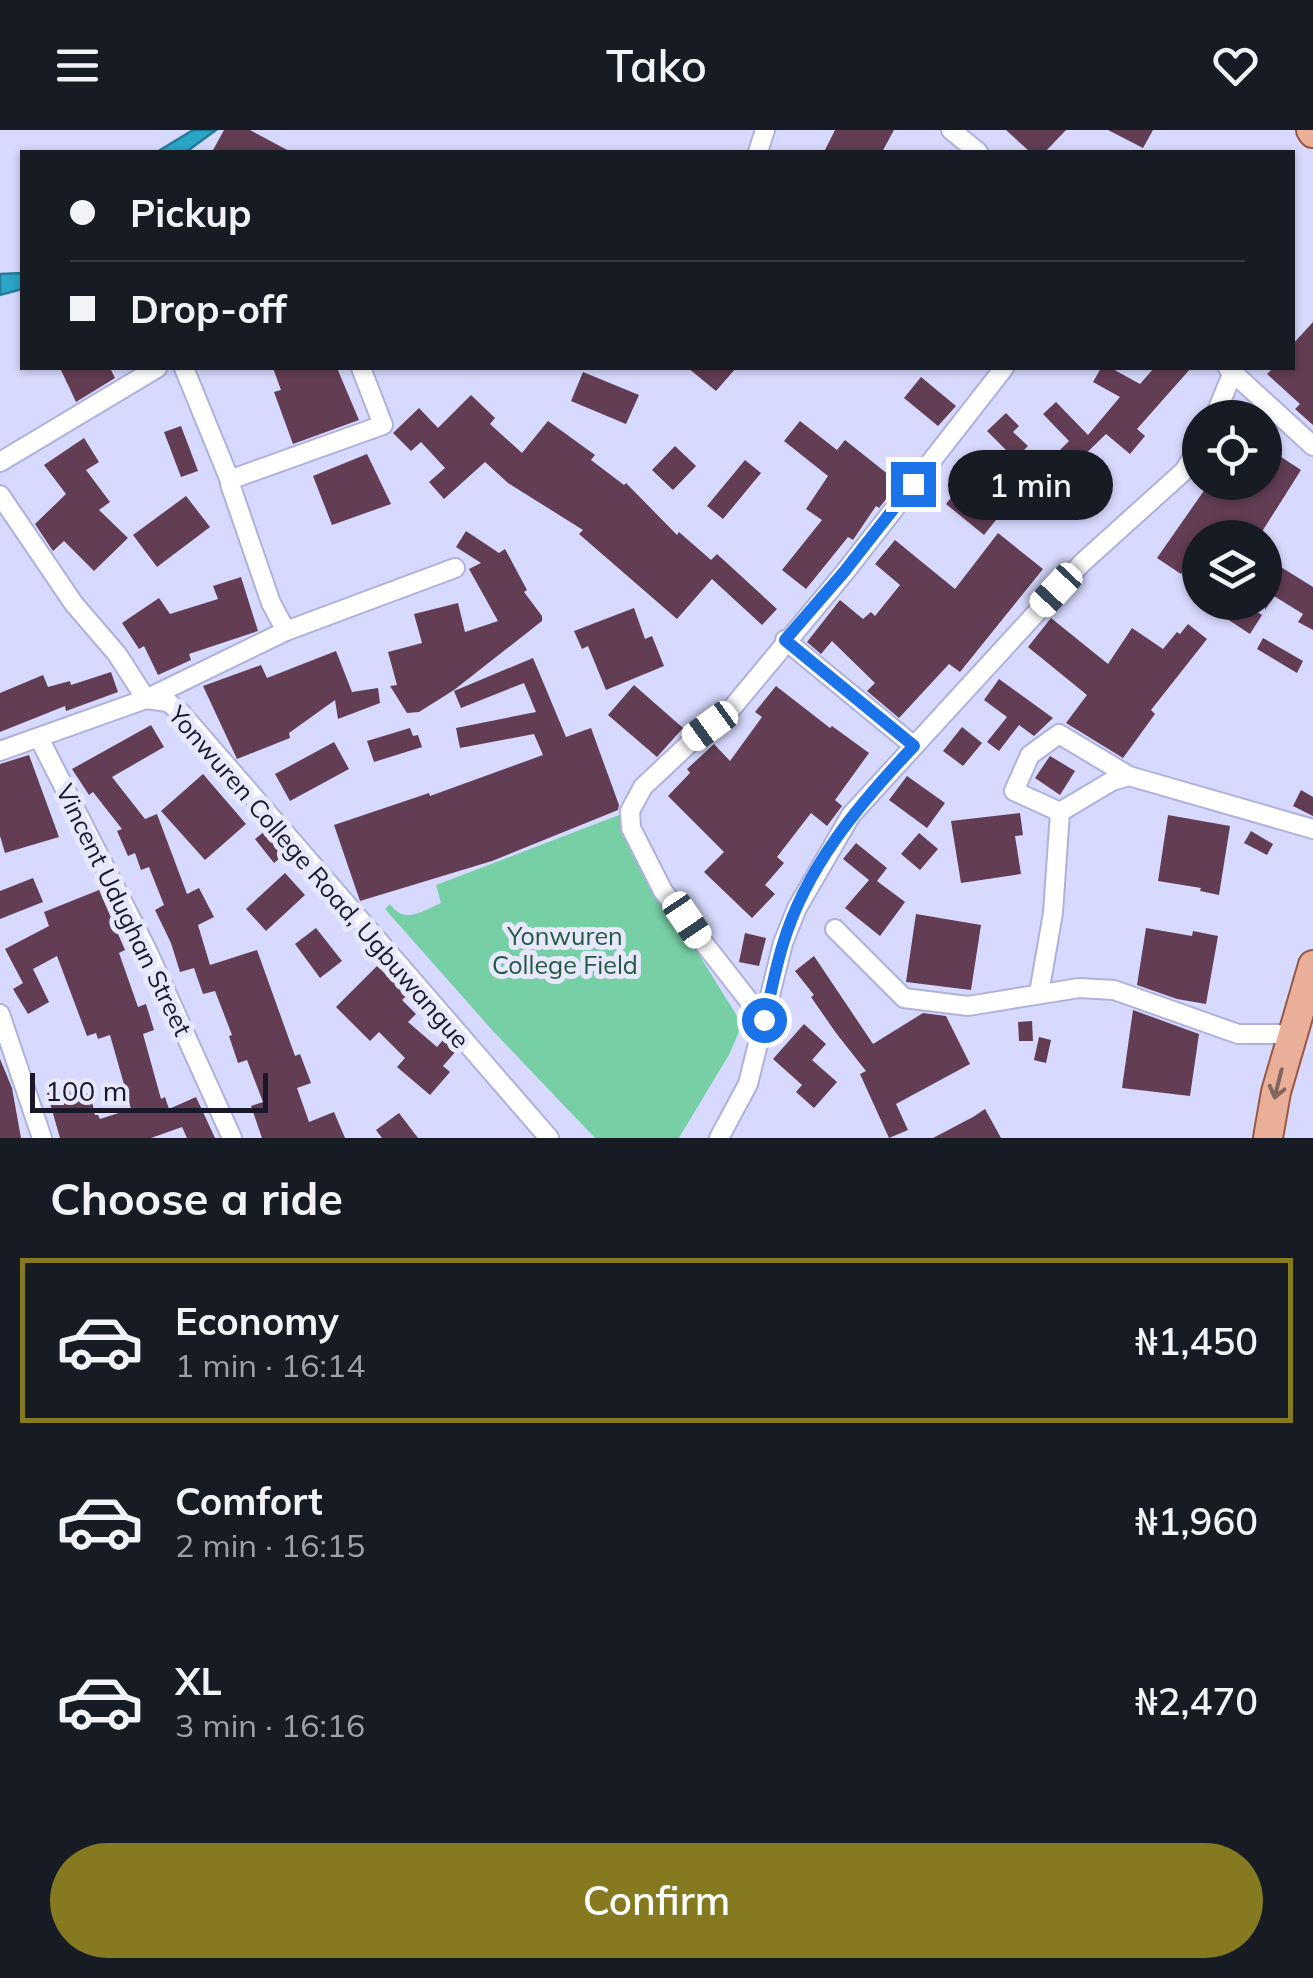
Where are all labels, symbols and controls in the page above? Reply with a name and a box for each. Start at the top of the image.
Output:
text: Tako [606,37,707,93]
icon: menu [50,38,105,93]
icon: heart [1208,38,1263,93]
text: Pickup [130,189,252,237]
text: Drop-off [130,285,287,333]
map controls [1182,400,1282,620]
button: locate [1182,400,1282,500]
callout: 1 min [948,449,1113,519]
route end [891,462,936,507]
text: 1 min [989,465,1072,505]
button: layers [1182,520,1282,620]
car [1025,558,1087,622]
car [677,696,743,756]
street label: Yonwuren College Road, Ugbuwangue [162,698,477,1054]
street label: Vincent Udughan Street [50,779,199,1041]
car [658,887,716,953]
park label: Yonwuren College Field [492,920,638,980]
route start [742,998,787,1043]
scale bar [30,1068,268,1113]
one-way arrow [1268,1068,1287,1099]
text: 100 m [45,1073,127,1108]
text: Choose a ride [50,1170,343,1226]
icon: car [55,1296,145,1386]
text: Economy [175,1297,339,1345]
text: ₦1,450 [1135,1317,1258,1365]
text: 1 min · 16:14 [175,1345,365,1385]
icon: car [55,1476,145,1566]
text: Comfort [175,1477,323,1525]
text: ₦1,960 [1135,1497,1258,1545]
text: 2 min · 16:15 [175,1525,365,1565]
icon: car [55,1656,145,1746]
text: XL [175,1657,222,1705]
text: ₦2,470 [1135,1677,1258,1725]
text: 3 min · 16:16 [175,1705,365,1745]
button: Confirm [50,1843,1263,1958]

